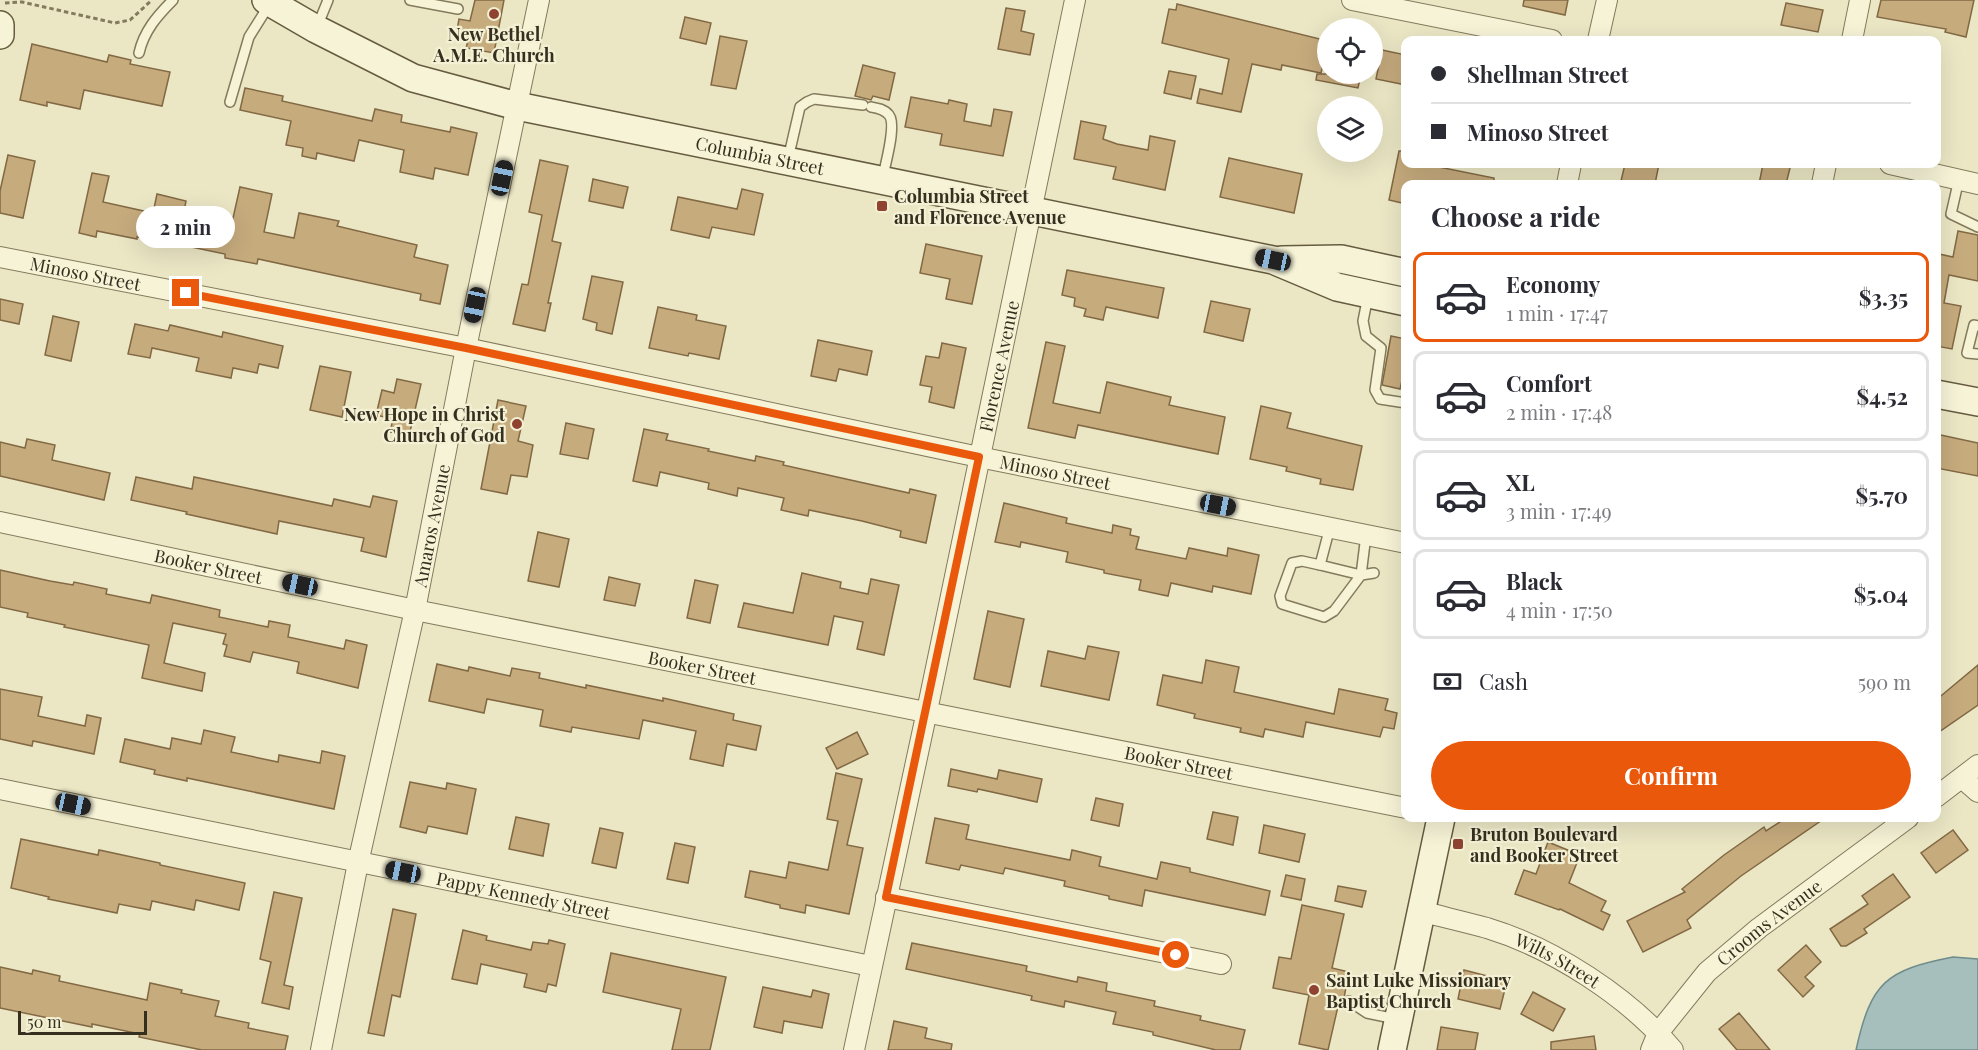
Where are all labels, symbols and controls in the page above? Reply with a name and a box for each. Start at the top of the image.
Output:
marker: New Bethel A.M.E. Church [487,7,501,21]
map controls [1317,18,1383,162]
button: locate [1317,18,1383,84]
place label: New Bethel A.M.E. Church [432,22,555,67]
text: Shellman Street [1467,59,1628,89]
button: layers [1317,96,1383,162]
text: Minoso Street [1467,117,1608,147]
street label: Columbia Street [693,131,827,180]
car [489,159,515,197]
place label: Columbia Street and Florence Avenue [894,184,1066,229]
text: Choose a ride [1431,198,1600,234]
marker: Columbia Street and Florence Avenue [875,199,889,213]
callout: 2 min [136,206,236,248]
text: 2 min [160,213,211,240]
car [1254,247,1292,273]
street label: Minoso Street [28,251,143,296]
text: Economy [1506,269,1600,299]
icon: car [1434,270,1488,324]
route end [172,279,199,306]
text: $3.35 [1859,282,1908,312]
car [462,286,488,324]
street label: Florence Avenue [973,298,1024,434]
text: 1 min · 17:47 [1506,299,1608,326]
text: Comfort [1506,368,1592,398]
icon: car [1434,369,1488,423]
text: $4.52 [1857,381,1908,411]
text: 2 min · 17:48 [1506,398,1612,425]
place label: New Hope in Christ Church of God [344,402,506,447]
marker: New Hope in Christ Church of God [510,417,524,431]
street label: Minoso Street [998,449,1113,495]
street label: Amaros Avenue [408,462,455,590]
text: XL [1506,467,1535,497]
icon: car [1434,468,1488,522]
text: $5.70 [1856,480,1908,510]
car [1199,493,1237,517]
text: 3 min · 17:49 [1506,497,1612,524]
street label: Booker Street [152,543,265,589]
text: Black [1506,566,1563,596]
icon: car [1434,567,1488,621]
car [281,572,319,598]
text: $5.04 [1854,579,1908,609]
text: 4 min · 17:50 [1506,596,1613,623]
street label: Booker Street [646,645,759,690]
icon: cash [1431,665,1464,698]
text: Cash [1479,666,1528,696]
text: 590 m [1858,668,1911,695]
street label: Booker Street [1123,740,1235,785]
button: Confirm [1431,741,1911,810]
car [54,791,92,817]
place label: Bruton Boulevard and Booker Street [1470,822,1619,867]
marker: Bruton Boulevard and Booker Street [1451,837,1465,851]
car [384,860,422,884]
street label: Pappy Kennedy Street [434,866,613,925]
street label: Crooms Avenue [1711,874,1826,971]
street label: Wilts Street [1510,927,1606,994]
route start [1162,941,1189,968]
place label: Saint Luke Missionary Baptist Church [1326,968,1512,1013]
marker: Saint Luke Missionary Baptist Church [1307,983,1321,997]
scale bar [18,1008,147,1036]
text: 50 m [27,1011,61,1032]

